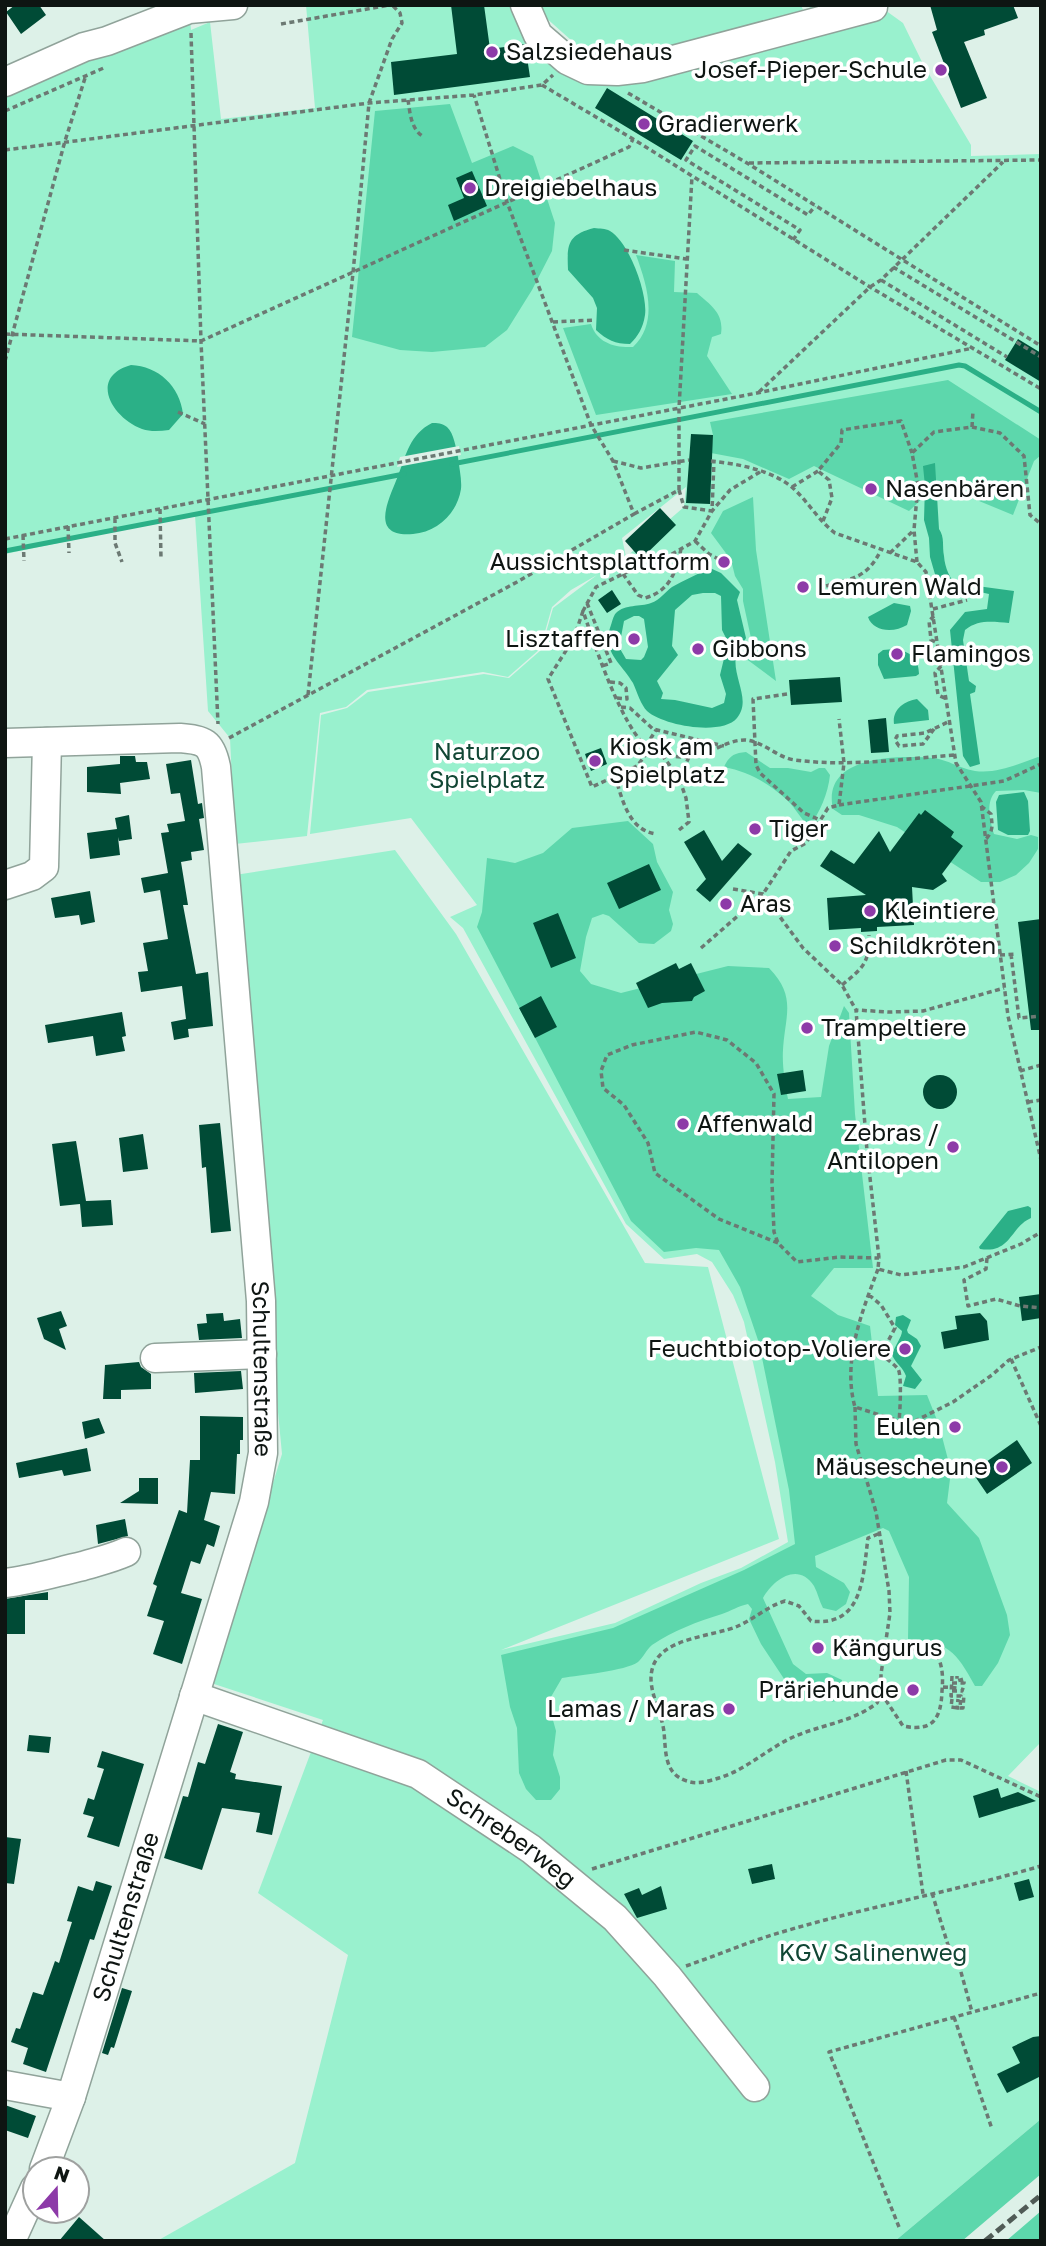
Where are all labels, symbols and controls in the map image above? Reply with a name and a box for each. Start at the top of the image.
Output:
place label: Salzsiedehaus [506,36,672,65]
marker: Salzsiedehaus [484,44,500,60]
place label: Josef-Pieper-Schule [694,54,927,83]
marker: Josef-Pieper-Schule [933,62,949,78]
place label: Gradierwerk [658,108,799,137]
marker: Gradierwerk [636,116,652,132]
place label: Dreigiebelhaus [484,172,657,201]
marker: Dreigiebelhaus [462,180,478,196]
place label: Nasenbären [885,473,1024,502]
marker: Nasenbären [863,481,879,497]
place label: Aussichtsplattform [490,546,710,575]
marker: Aussichtsplattform [716,554,732,570]
place label: Lemuren Wald [817,571,982,600]
marker: Lemuren Wald [795,579,811,595]
place label: Lisztaffen [505,623,620,652]
marker: Lisztaffen [626,631,642,647]
place label: Gibbons [712,633,807,662]
place label: Flamingos [911,638,1031,667]
marker: Gibbons [690,641,706,657]
marker: Flamingos [889,646,905,662]
place label: Kiosk am Spielplatz [609,731,725,788]
park label: Naturzoo Spielplatz [429,736,545,793]
marker: Kiosk am Spielplatz [587,753,603,769]
place label: Tiger [769,813,828,842]
marker: Tiger [747,821,763,837]
place label: Aras [740,888,791,917]
place label: Kleintiere [884,895,996,924]
marker: Aras [718,896,734,912]
marker: Kleintiere [862,903,878,919]
place label: Schildkröten [849,930,996,959]
marker: Schildkröten [827,938,843,954]
place label: Trampeltiere [821,1012,967,1041]
marker: Trampeltiere [799,1020,815,1036]
place label: Affenwald [697,1108,813,1137]
marker: Affenwald [675,1116,691,1132]
place label: Zebras / Antilopen [827,1117,939,1174]
marker: Zebras / Antilopen [945,1139,961,1155]
street label: Schultenstraße [246,1279,279,1457]
place label: Feuchtbiotop-Voliere [648,1333,891,1362]
marker: Feuchtbiotop-Voliere [897,1341,913,1357]
place label: Eulen [876,1411,941,1440]
marker: Eulen [947,1419,963,1435]
place label: Mäusescheune [815,1451,988,1480]
marker: Mäusescheune [994,1459,1010,1475]
place label: Kängurus [832,1632,943,1661]
marker: Kängurus [810,1640,826,1656]
place label: Präriehunde [758,1674,899,1703]
marker: Präriehunde [905,1682,921,1698]
place label: Lamas / Maras [547,1693,715,1722]
marker: Lamas / Maras [721,1701,737,1717]
street label: Schreberweg [441,1781,583,1893]
street label: Schultenstraße [85,1828,164,2005]
park label: KGV Salinenweg [779,1937,967,1966]
north arrow [21,2155,91,2225]
text: N [51,2160,73,2187]

